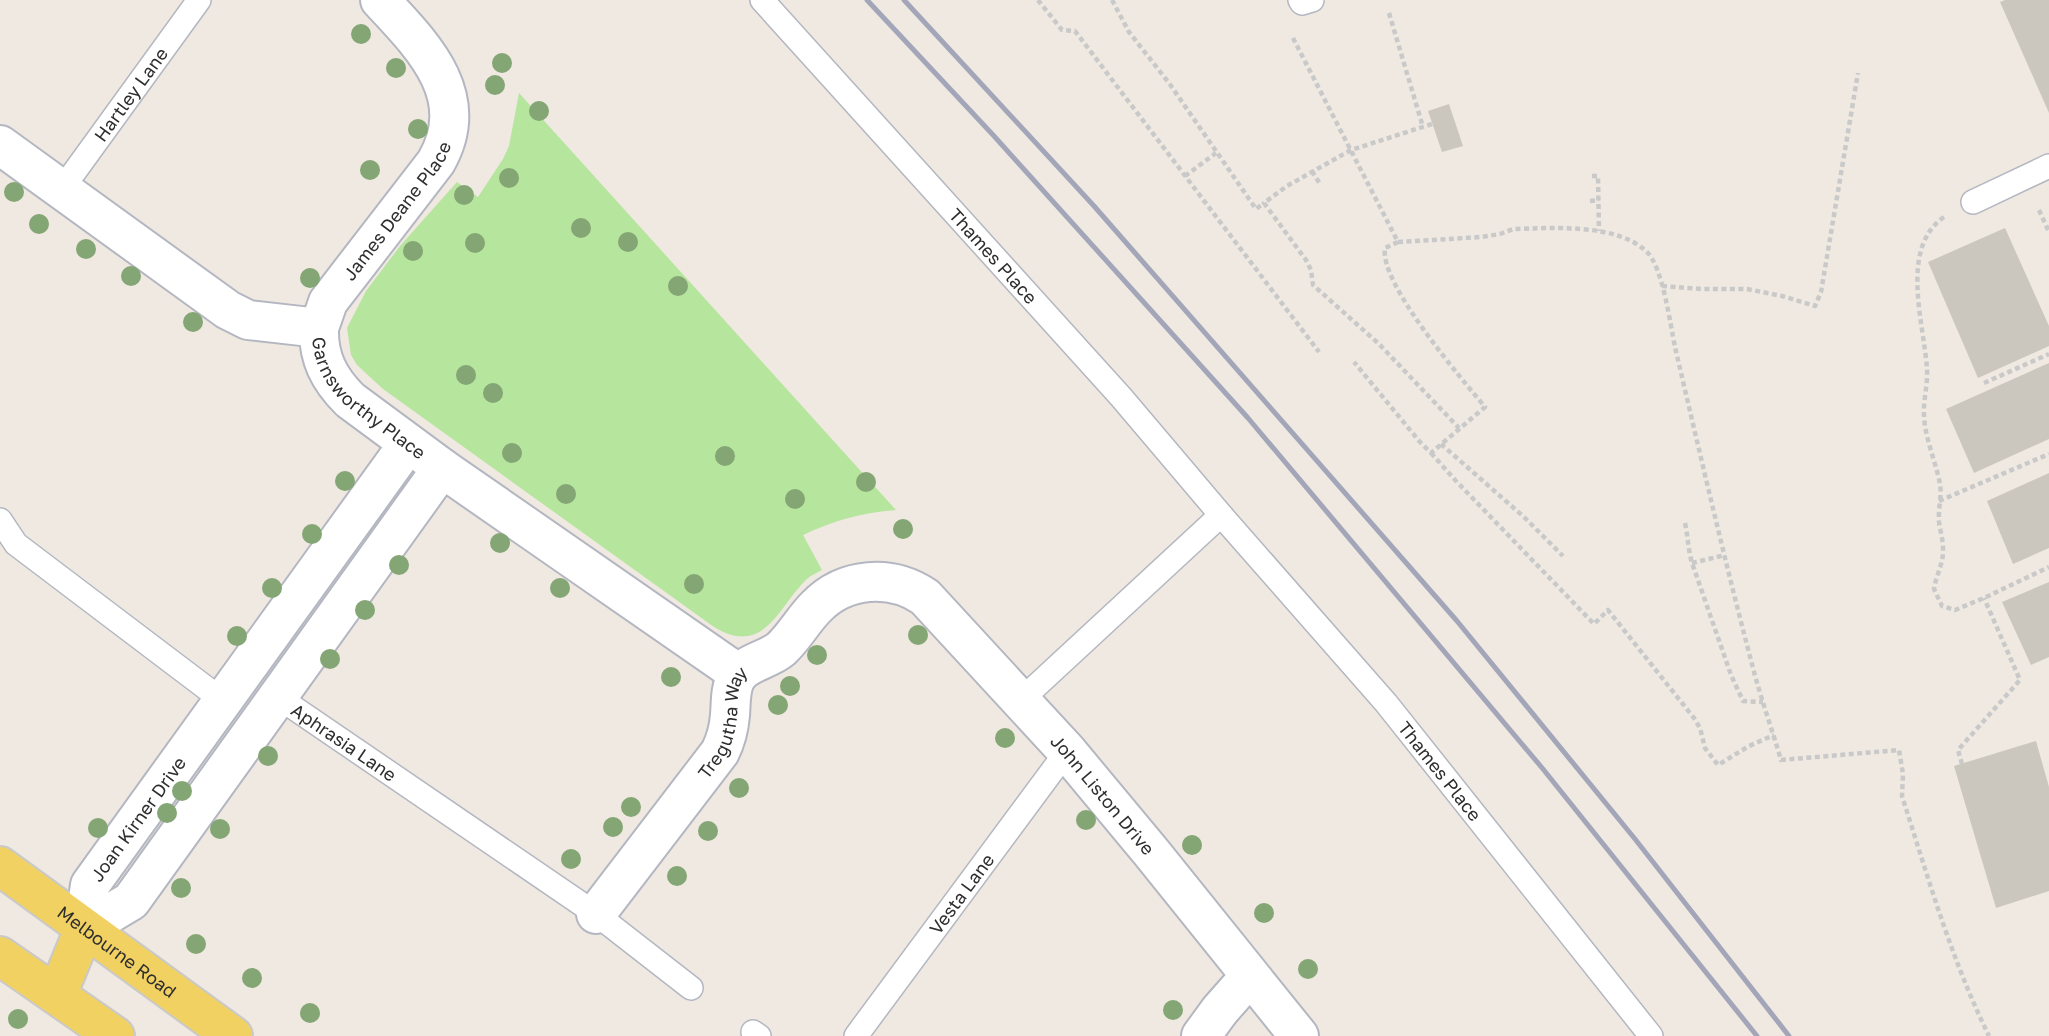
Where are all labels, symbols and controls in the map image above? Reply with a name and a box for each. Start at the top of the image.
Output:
street label: Hartley Lane [89,43,172,146]
street label: James Deane Place [338,138,455,285]
street label: Thames Place [945,204,1042,308]
street label: Garnsworthy Place [308,336,430,463]
street label: Tregutha Way [693,661,751,783]
street label: Aphrasia Lane [287,699,401,786]
street label: Thames Place [1394,717,1486,825]
street label: John Liston Drive [1046,730,1160,859]
street label: Joan Kirner Drive [85,752,190,886]
street label: Vesta Lane [924,849,998,938]
street label: Melbourne Road [53,901,181,1002]

